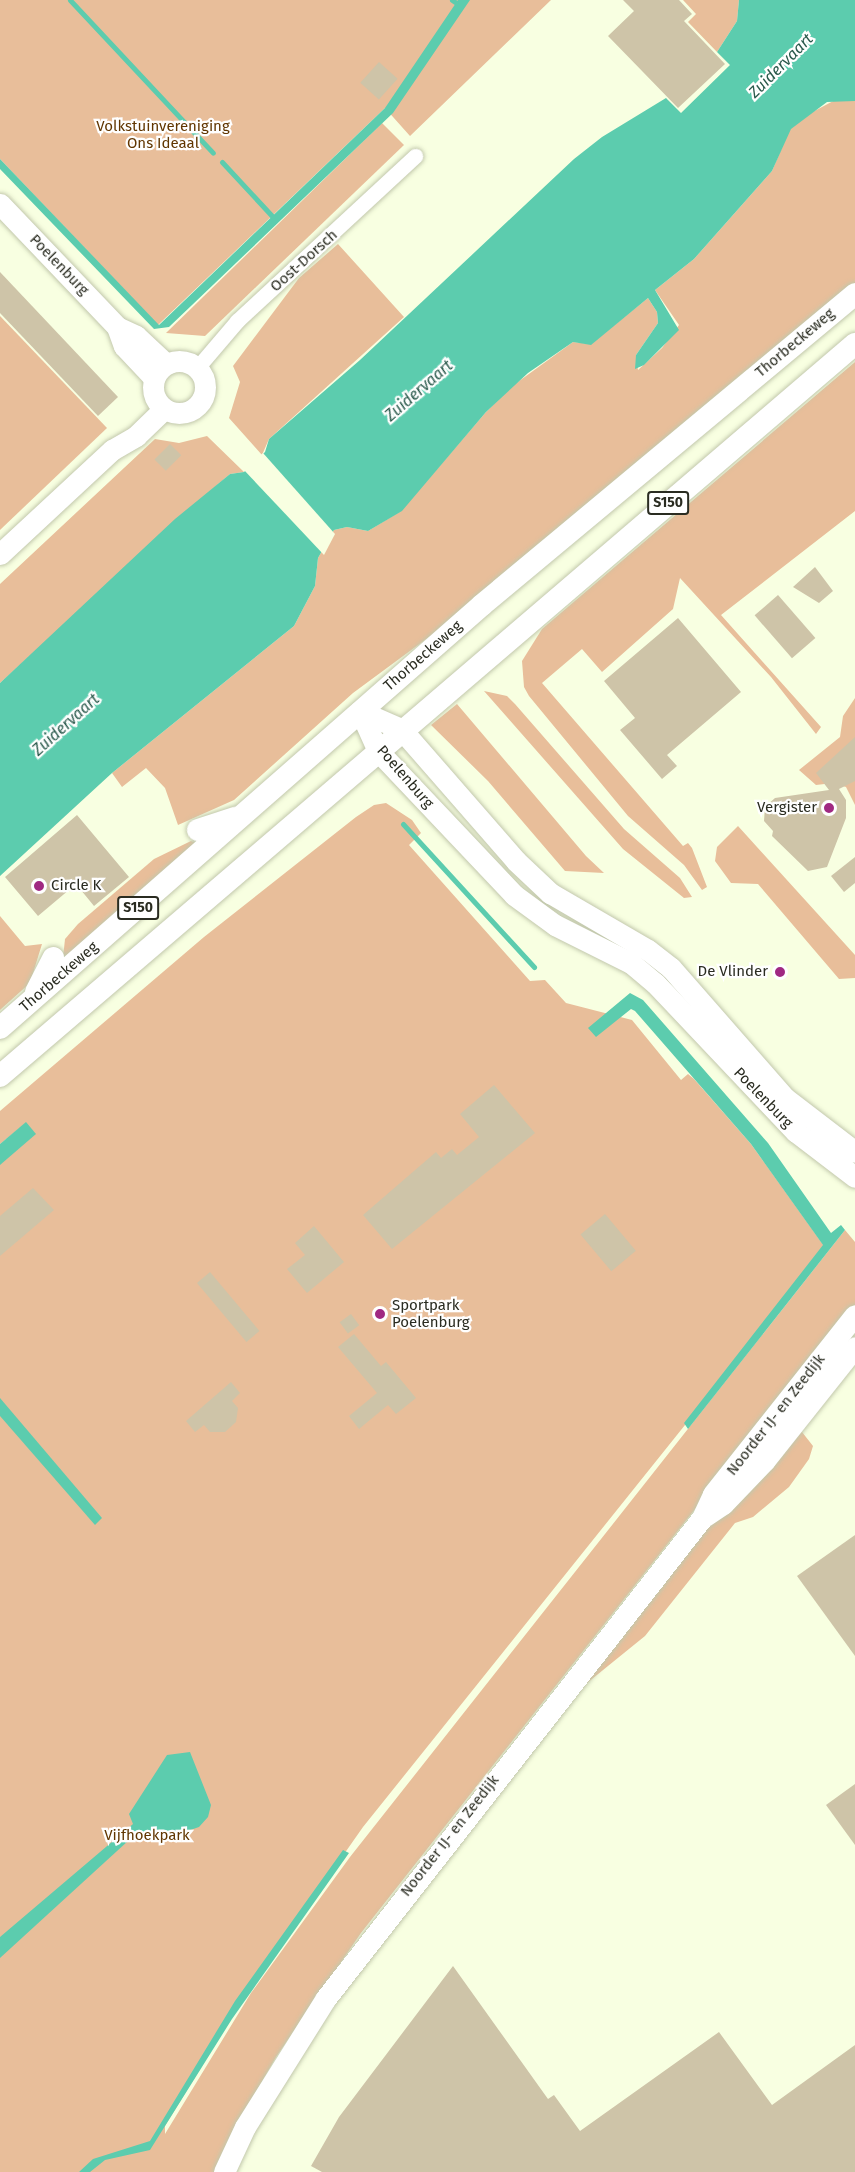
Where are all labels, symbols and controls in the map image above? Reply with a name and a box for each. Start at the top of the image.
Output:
water label: Zuidervaart [745,30,817,102]
park label: Volkstuinvereniging Ons Ideaal [96,117,230,152]
street label: Oost-Dorsch [267,226,341,296]
street label: Poelenburg [26,231,92,299]
street label: Thorbeckeweg [752,305,838,381]
water label: Zuidervaart [381,357,457,425]
road number: S150 [647,492,689,514]
street label: Thorbeckeweg [380,617,466,695]
water label: Zuidervaart [29,690,103,760]
street label: Poelenburg [373,742,437,812]
place label: Vergister [757,799,817,817]
marker: Vergister [822,801,836,815]
place label: Circle K [51,877,101,895]
marker: Circle K [32,879,46,893]
road number: S150 [117,897,159,919]
street label: Thorbeckeweg [16,938,102,1016]
place label: De Vlinder [698,963,768,981]
marker: De Vlinder [773,965,787,979]
street label: Poelenburg [730,1064,796,1132]
place label: Sportpark Poelenburg [392,1296,469,1331]
marker: Sportpark Poelenburg [373,1307,387,1321]
street label: Noorder IJ- en Zeedijk [723,1351,829,1479]
street label: Noorder IJ- en Zeedijk [397,1772,503,1900]
park label: Vijfhoekpark [104,1827,190,1845]

